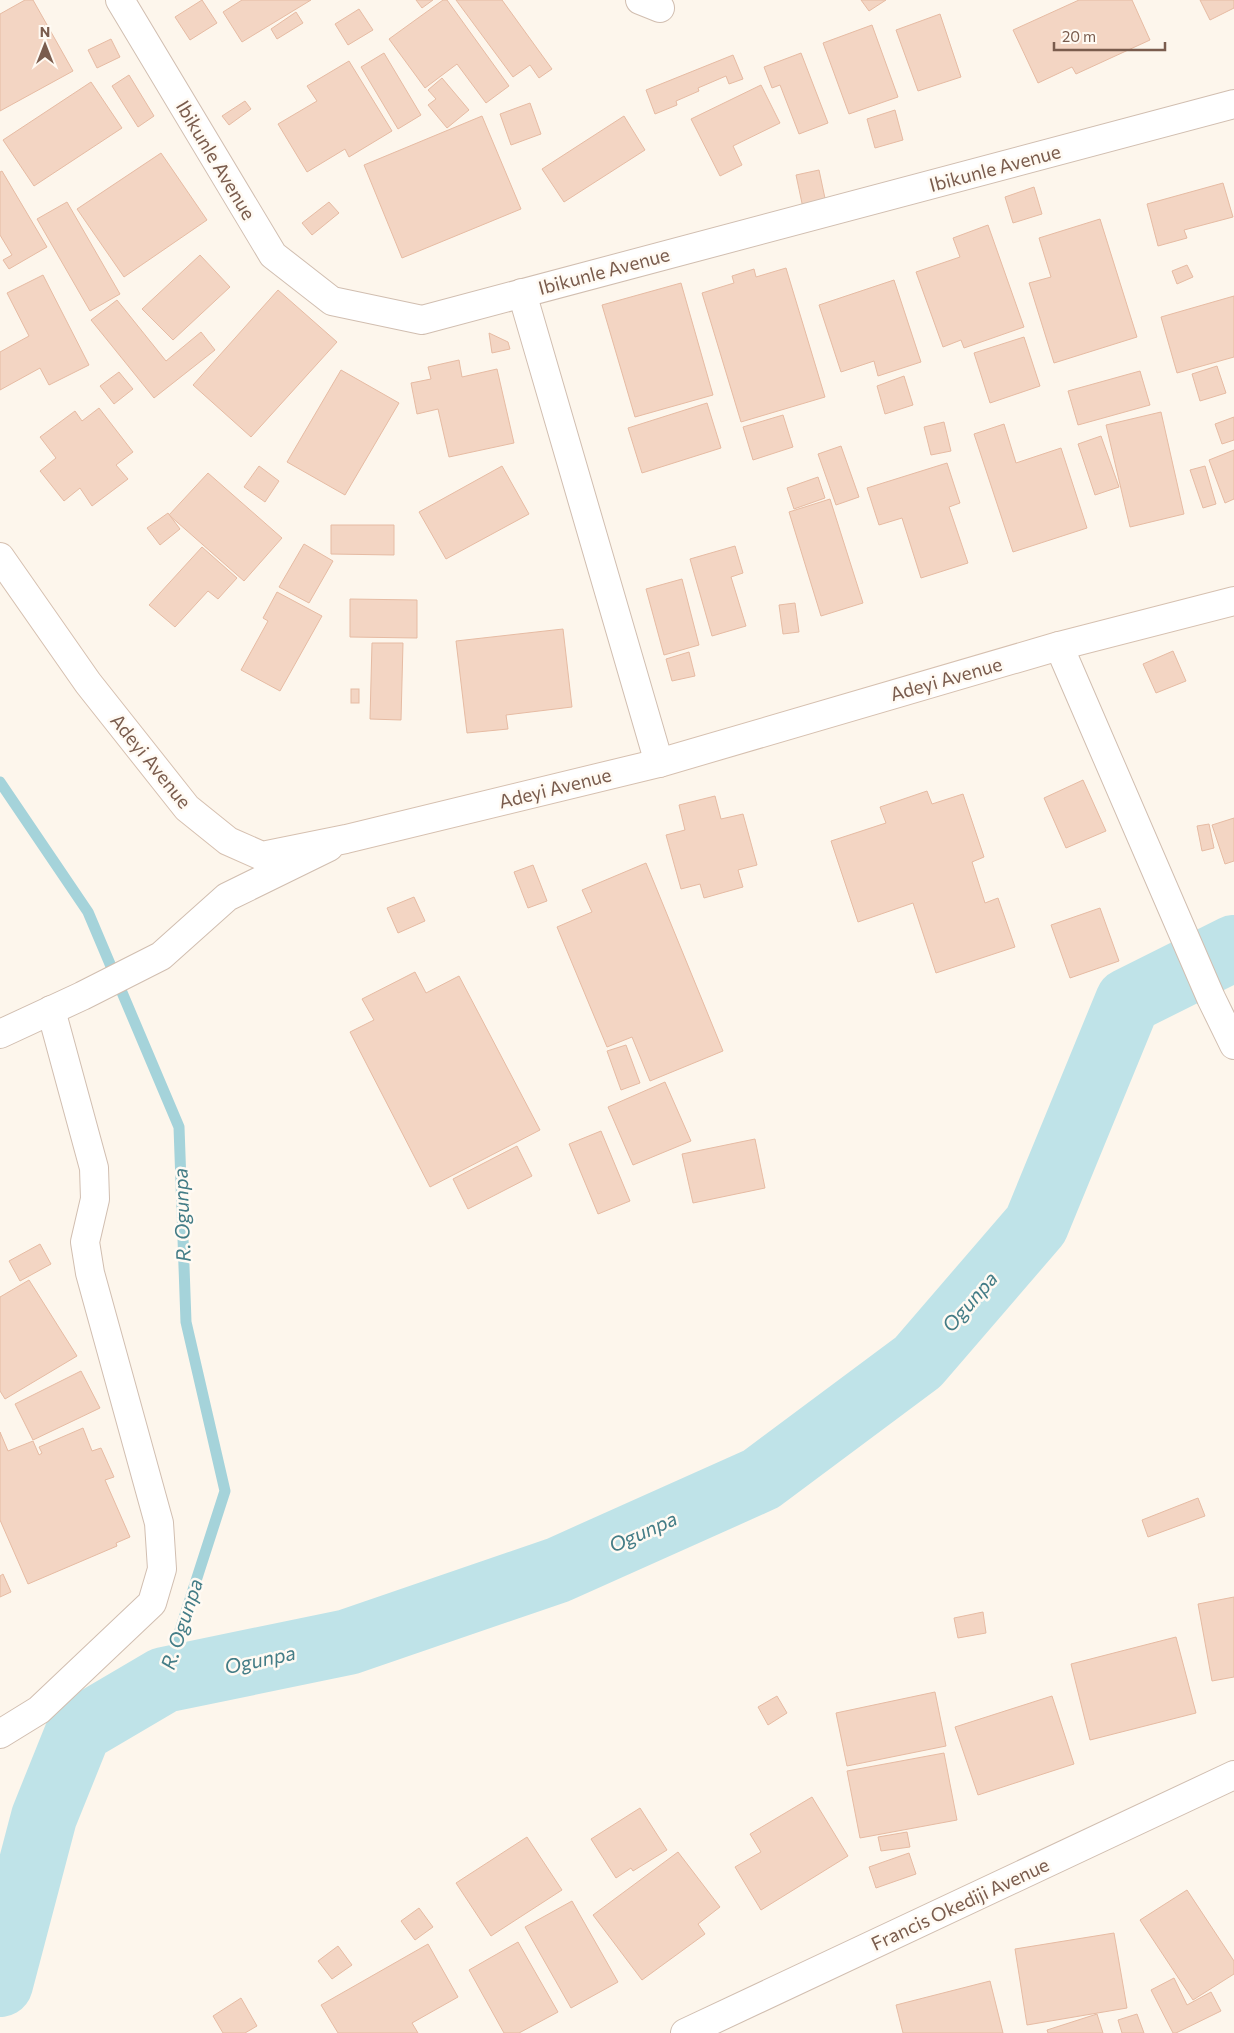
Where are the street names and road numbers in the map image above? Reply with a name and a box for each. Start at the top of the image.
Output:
street label: Ibikunle Avenue [172,96,261,224]
street label: Ibikunle Avenue [927,139,1063,196]
street label: Ibikunle Avenue [536,242,672,299]
street label: Adeyi Avenue [887,652,1004,705]
street label: Adeyi Avenue [106,709,197,813]
street label: Adeyi Avenue [496,762,614,813]
street label: Francis Okediji Avenue [867,1852,1052,1955]

